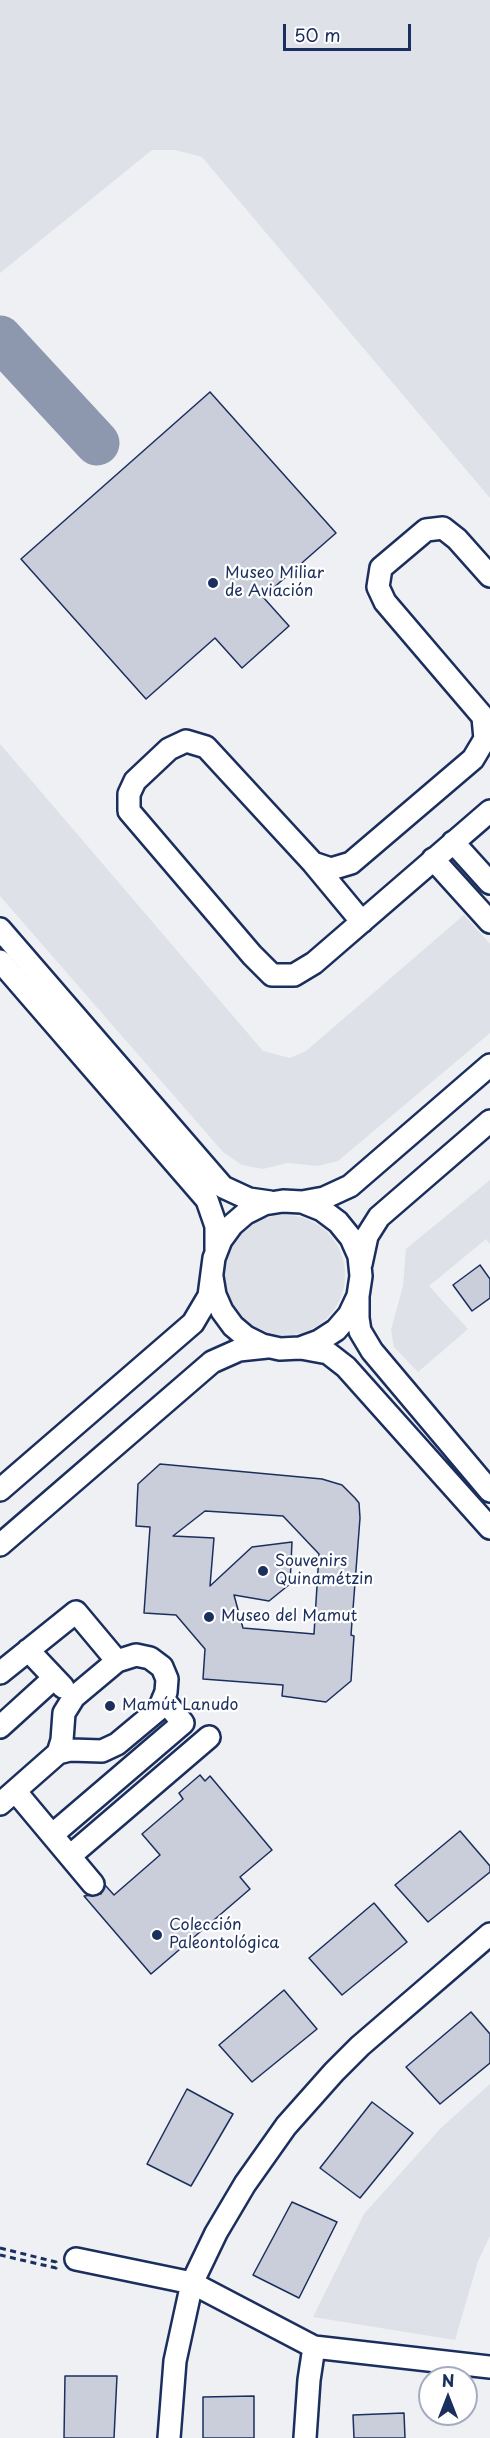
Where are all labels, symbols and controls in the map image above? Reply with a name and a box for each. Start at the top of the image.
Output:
scale bar [286,12,414,50]
text: 50 m [294,21,341,48]
place label: Museo Miliar de Aviación [225,564,324,602]
marker: Museo Miliar de Aviación [206,576,220,590]
place label: Souvenirs Quinamétzin [275,1552,373,1590]
marker: Souvenirs Quinamétzin [256,1564,270,1578]
place label: Museo del Mamut [221,1607,357,1627]
marker: Museo del Mamut [202,1610,216,1624]
place label: Mamút Lanudo [122,1696,238,1716]
marker: Mamút Lanudo [103,1699,117,1713]
place label: Colección Paleontológica [169,1916,279,1954]
marker: Colección Paleontológica [150,1928,164,1942]
north arrow [418,2366,478,2426]
text: N [442,2368,454,2392]

